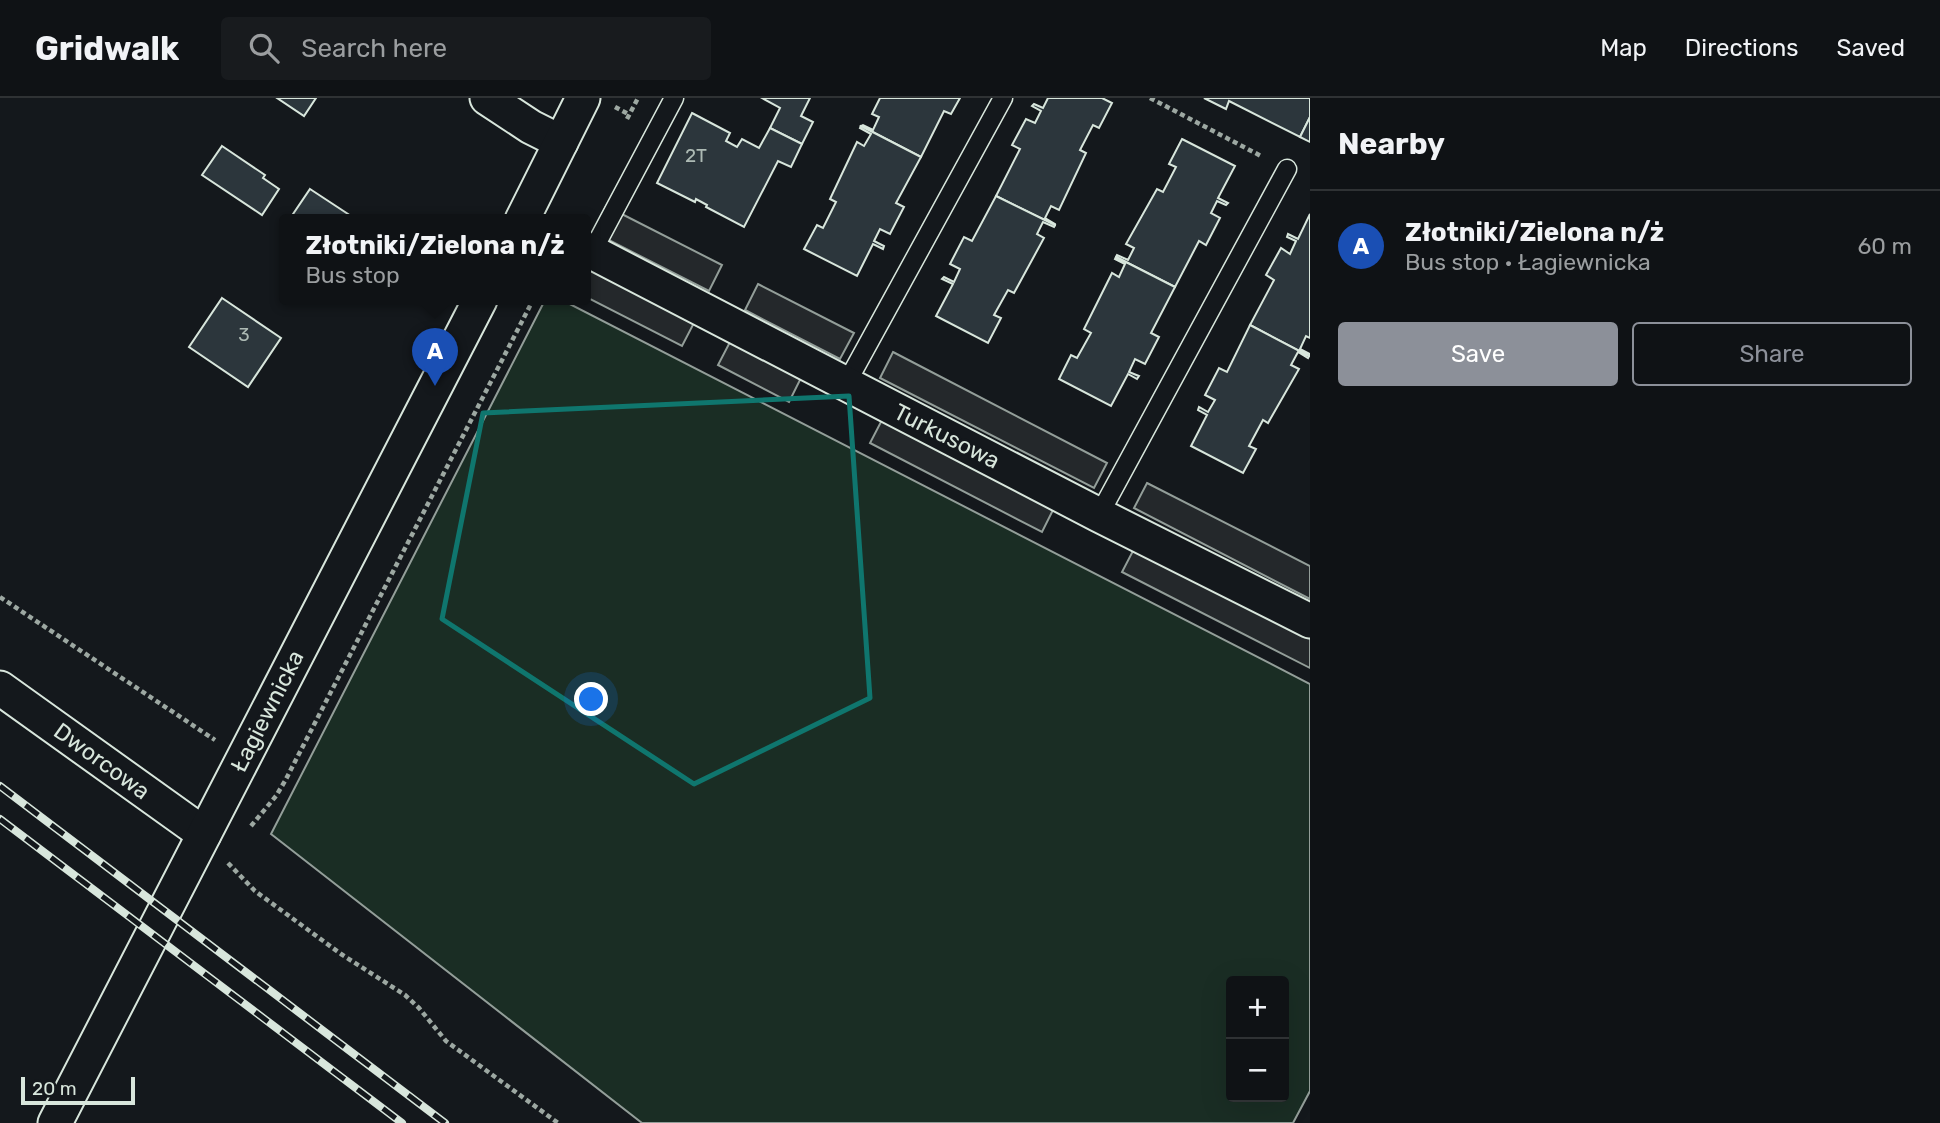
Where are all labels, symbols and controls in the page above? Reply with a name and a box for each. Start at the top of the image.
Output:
search box [221,17,711,80]
text: Gridwalk [35,29,179,68]
icon: search [245,29,283,67]
text: Search here [301,33,447,64]
text: Map [1600,34,1647,62]
text: Directions [1685,34,1798,62]
text: Saved [1836,34,1905,62]
text: Nearby [1338,126,1445,162]
house number: 2T [685,144,707,167]
popup [279,214,591,305]
text: Złotniki/Zielona n/ż [1405,217,1664,248]
text: Złotniki/Zielona n/ż [305,230,565,261]
text: A [1353,232,1369,260]
text: 60 m [1857,232,1912,260]
text: Bus stop · Łagiewnicka [1405,248,1651,276]
text: Bus stop [305,261,400,289]
button: Save [1338,322,1618,386]
button: Share [1632,322,1912,386]
house number: 3 [238,323,250,346]
pin: A [412,328,458,386]
street label: Turkusowa [889,397,1005,475]
street label: Łagiewnicka [224,646,310,776]
your location [574,682,608,716]
street label: Dworcowa [48,717,156,805]
map controls [1226,976,1289,1102]
button: + [1226,976,1289,1039]
button: − [1226,1039,1289,1102]
scale bar [21,1074,135,1106]
text: 20 m [32,1077,77,1100]

